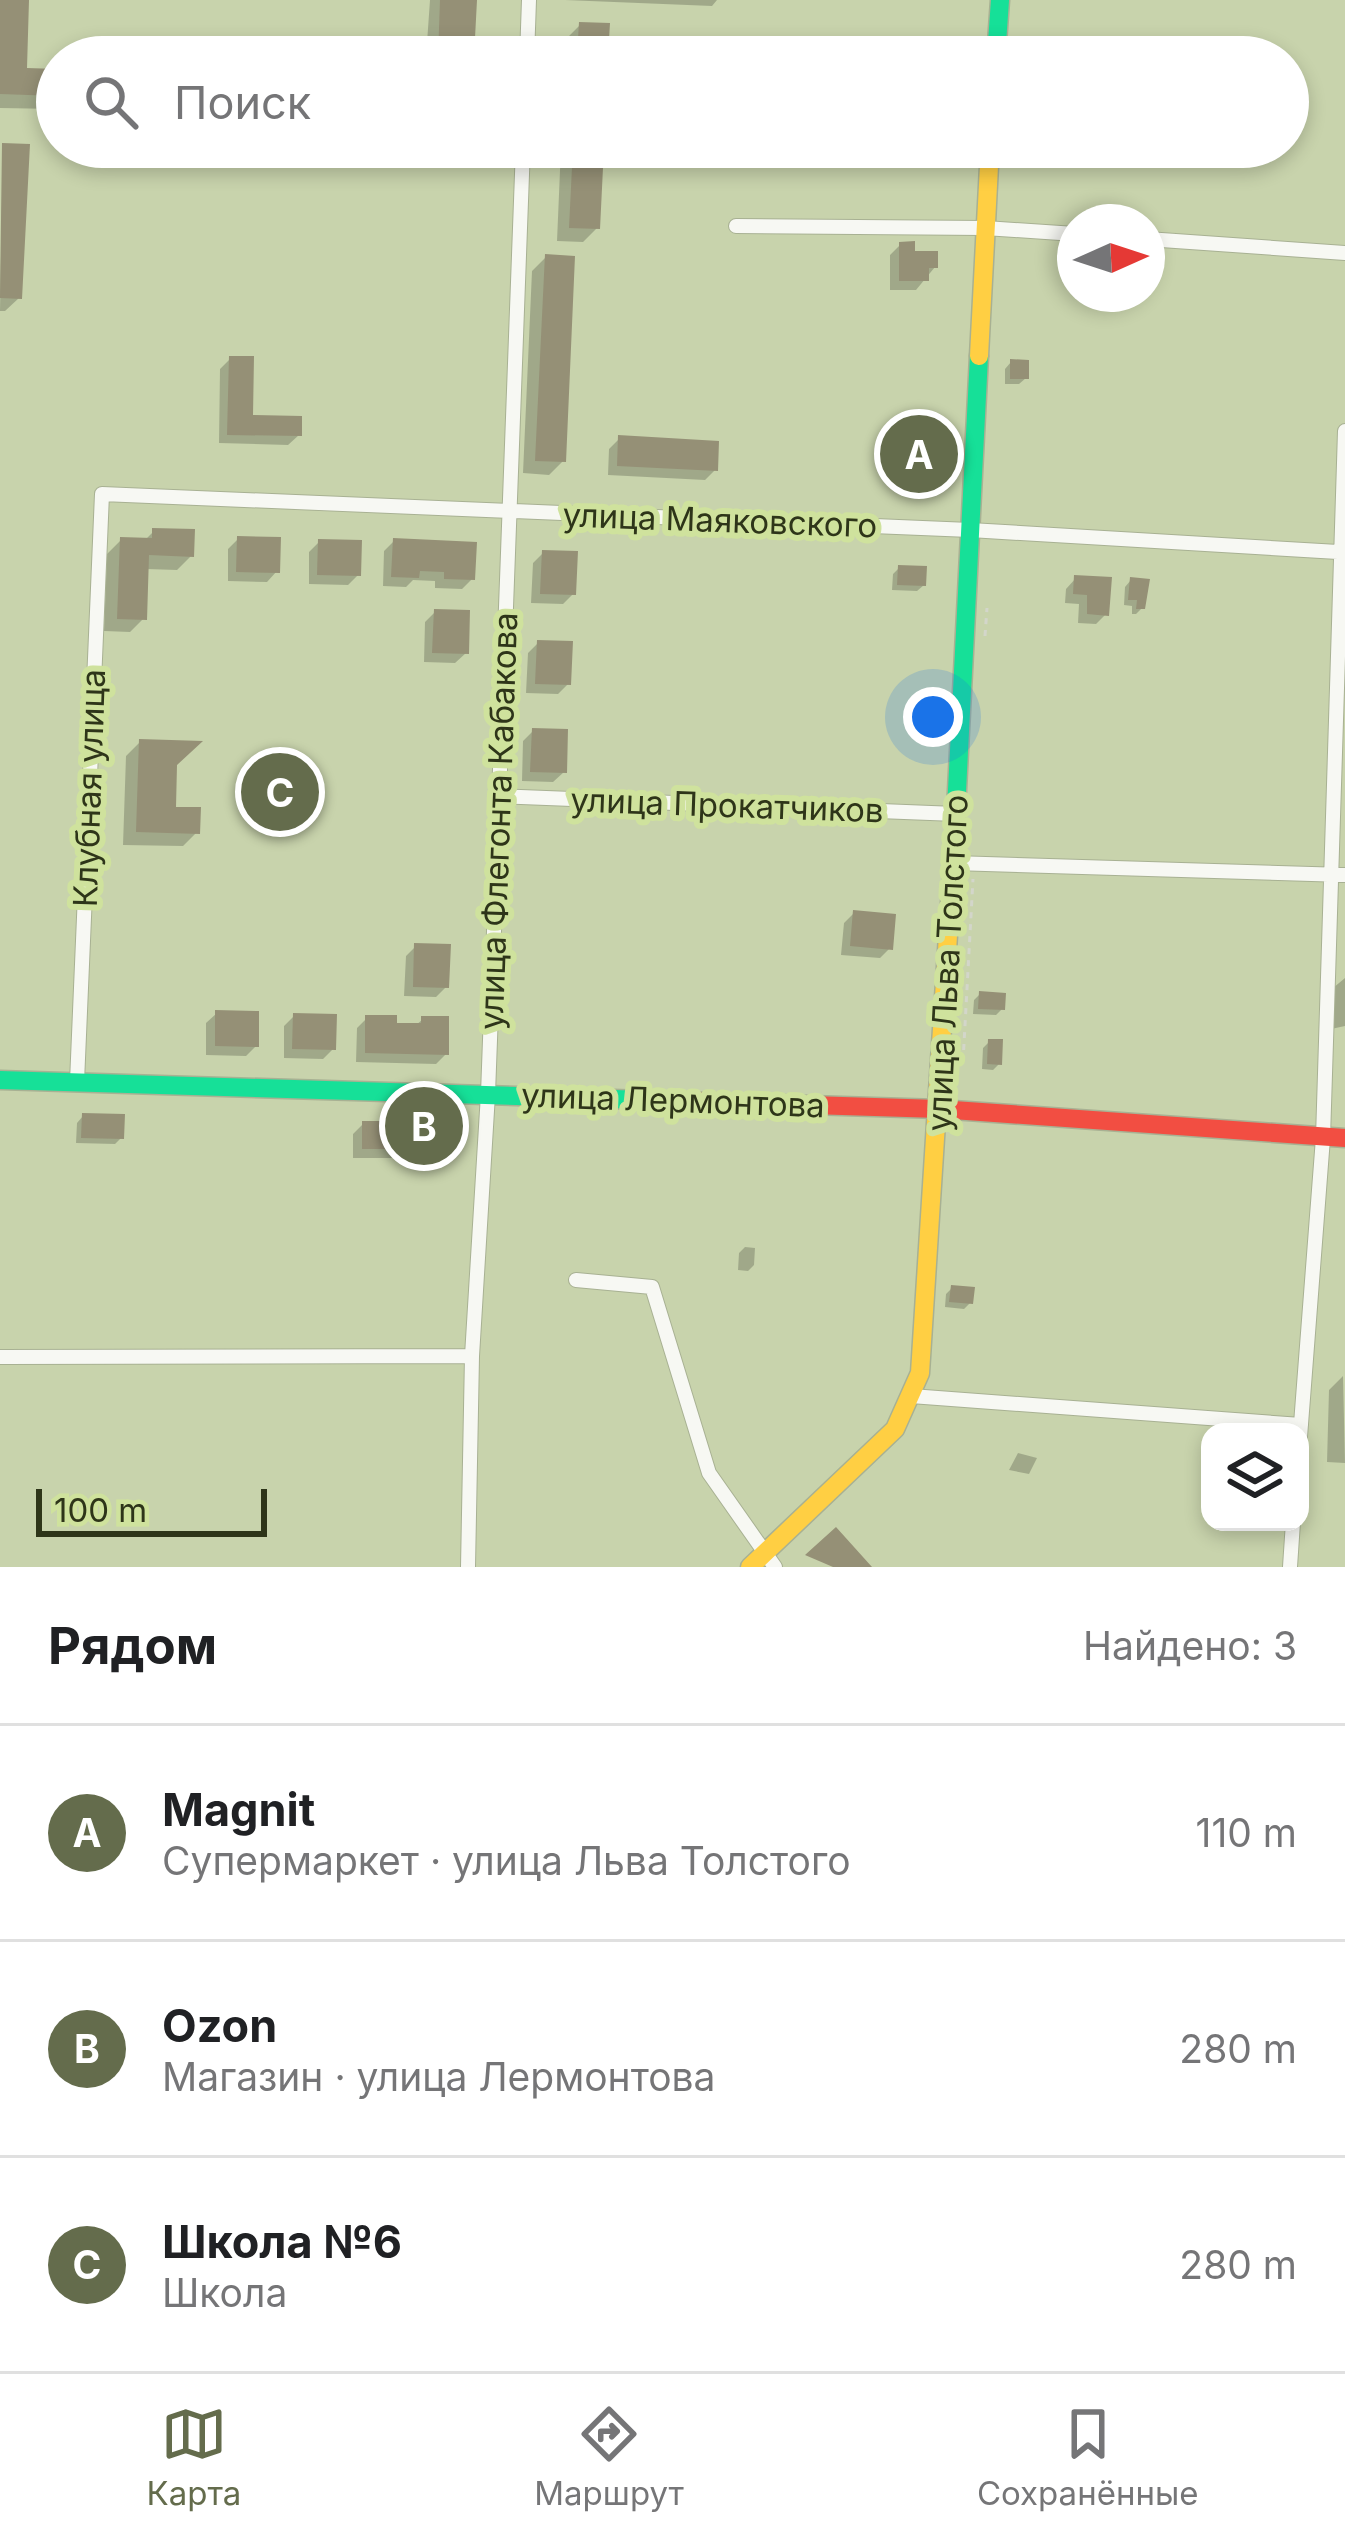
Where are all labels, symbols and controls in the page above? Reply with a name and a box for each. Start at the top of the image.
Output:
search box [36,36,1309,168]
icon: search [78,69,144,135]
text: Поиск [174,75,311,130]
north arrow [1057,204,1165,312]
pin: A [880,409,958,499]
street label: улица Маяковского [562,495,878,545]
street label: улица Флегонта Кабакова [471,612,525,1030]
street label: Клубная улица [65,668,113,908]
your location [903,687,963,747]
pin: C [241,747,319,837]
street label: улица Прокатчиков [570,780,884,830]
street label: улица Льва Толстого [918,794,976,1132]
street label: улица Лермонтова [521,1075,825,1125]
pin: B [385,1081,463,1171]
map controls [1201,1423,1309,1531]
button: layers [1201,1423,1309,1531]
scale bar [36,1483,267,1536]
text: 100 m [54,1490,147,1530]
text: Рядом [48,1615,217,1676]
text: Найдено: 3 [1083,1622,1297,1669]
text: Magnit [162,1782,315,1837]
text: A [72,1809,102,1856]
text: 110 m [1196,1809,1297,1856]
text: Супермаркет · улица Льва Толстого [162,1837,851,1884]
text: Ozon [162,1998,277,2053]
text: B [74,2025,100,2072]
text: 280 m [1179,2025,1297,2072]
text: Магазин · улица Лермонтова [162,2053,716,2100]
text: Школа №6 [162,2214,402,2269]
text: C [73,2241,101,2288]
text: 280 m [1179,2241,1297,2288]
text: Школа [162,2269,287,2316]
tab: Карта [146,2401,241,2513]
tab: Маршрут [534,2401,684,2513]
tab: Сохранённые [977,2401,1198,2513]

